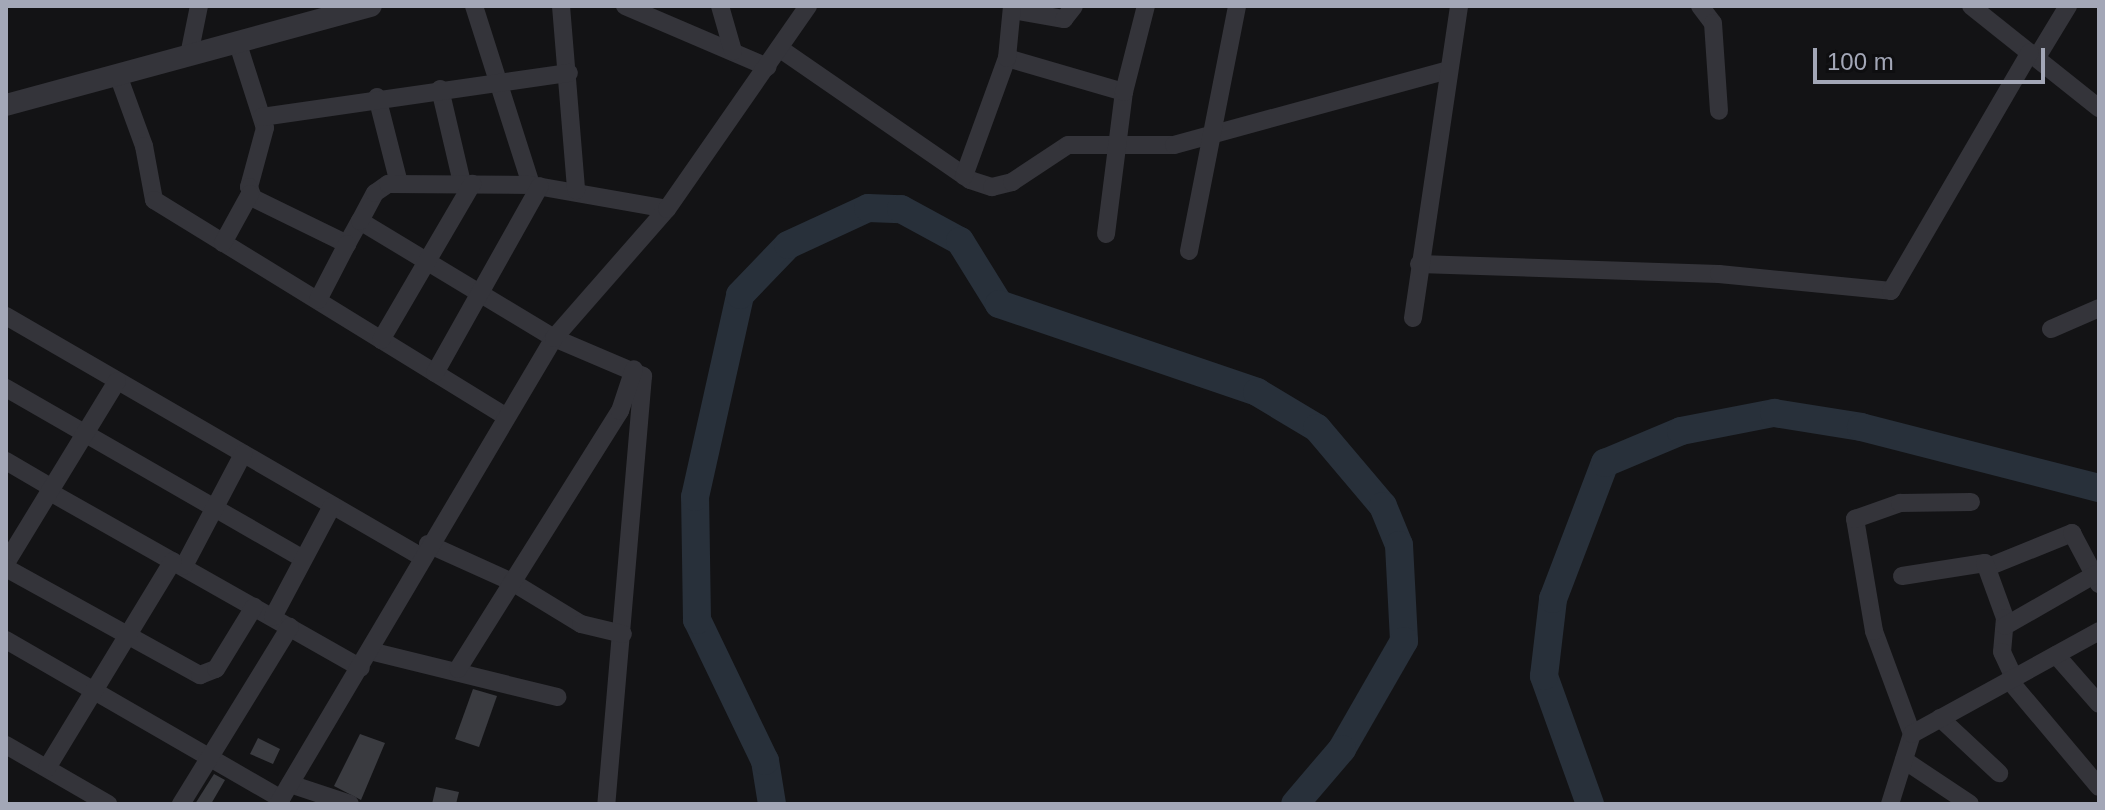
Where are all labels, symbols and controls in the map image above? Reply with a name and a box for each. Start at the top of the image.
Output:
scale bar [1817,32,2049,82]
text: 100 m [1827,48,1894,75]

